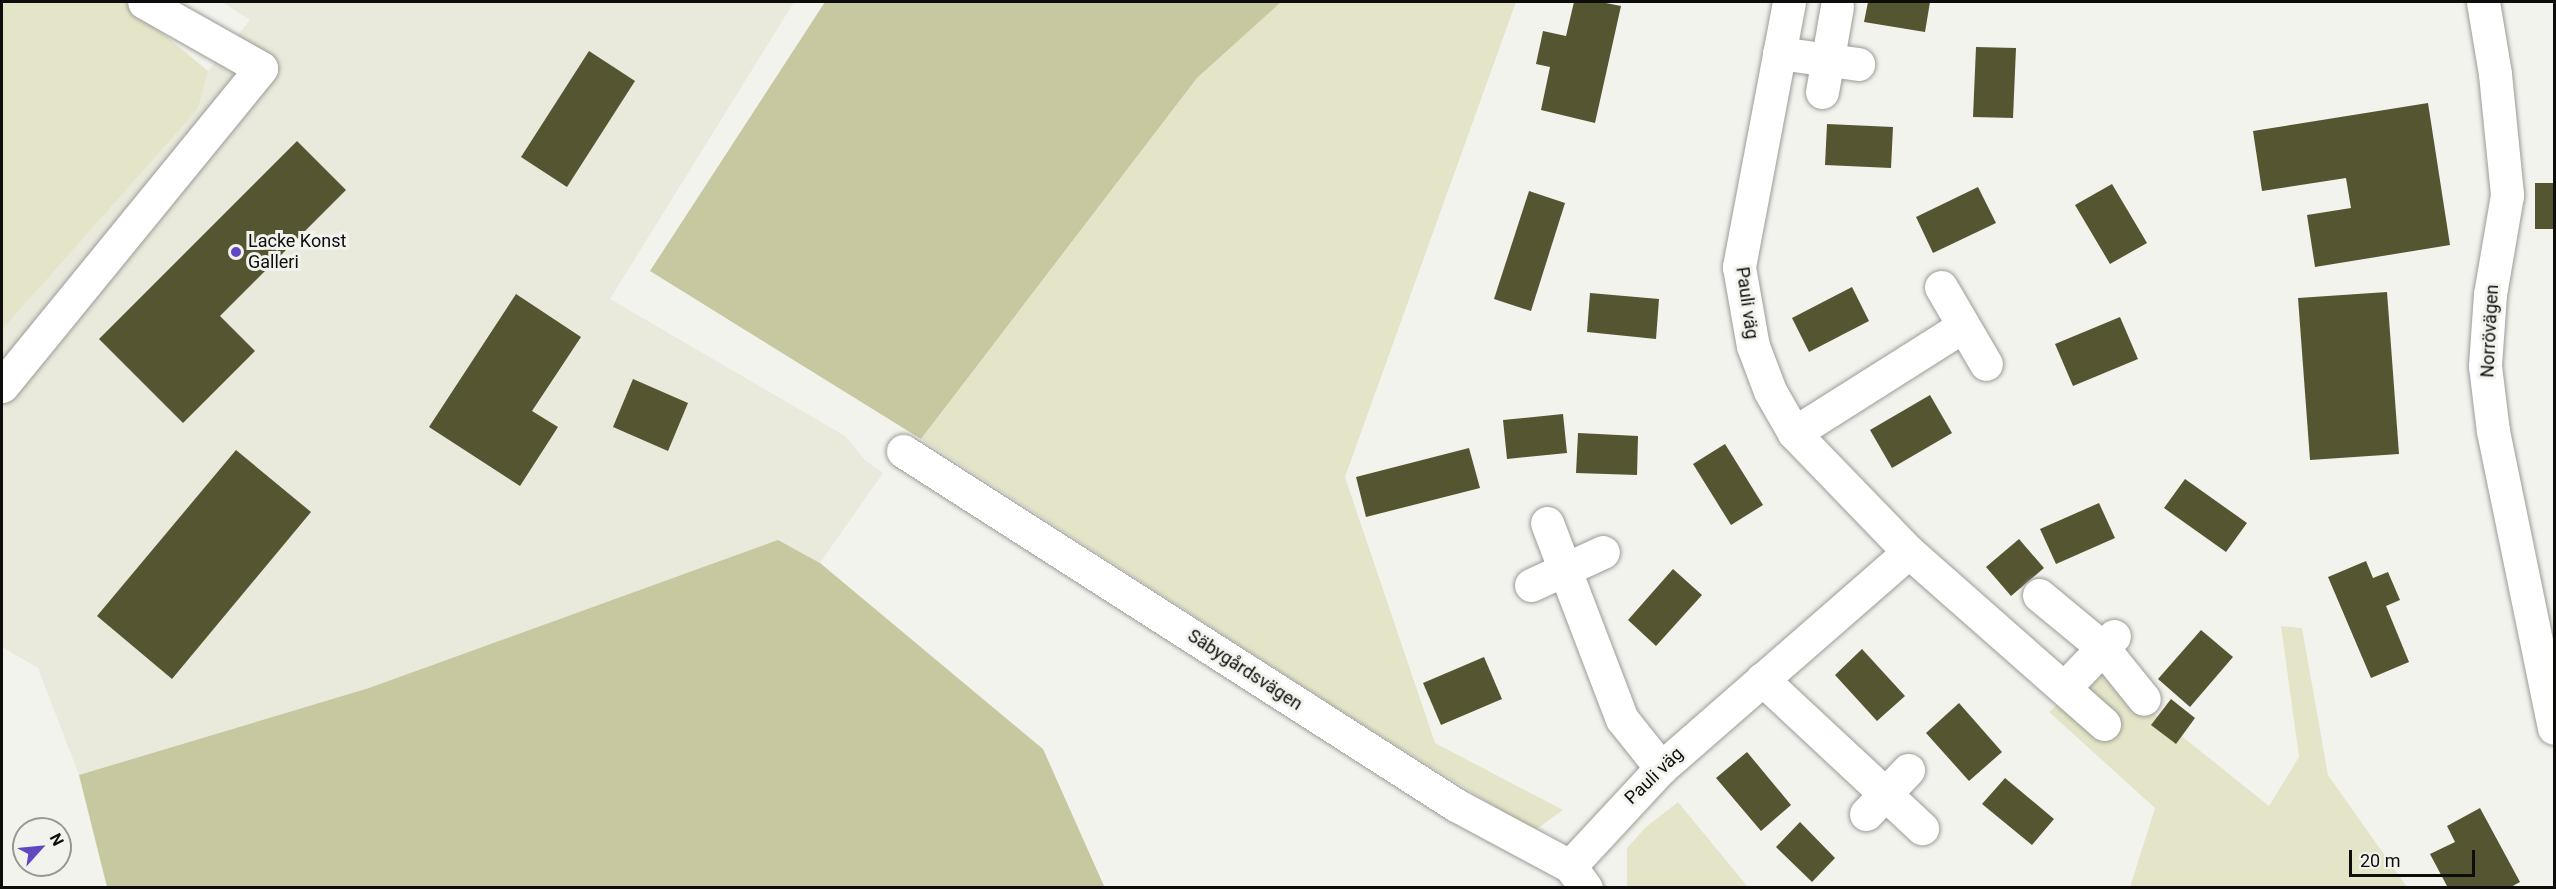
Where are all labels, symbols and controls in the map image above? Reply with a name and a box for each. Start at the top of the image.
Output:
place label: Lacke Konst Galleri [248,231,346,274]
marker: Lacke Konst Galleri [229,245,243,259]
street label: Pauli väg [1731,266,1763,340]
street label: Norrövägen [2477,284,2503,378]
street label: Säbygårdsvägen [1184,625,1306,715]
street label: Pauli väg [1620,743,1688,809]
north arrow [12,817,72,877]
text: N [46,830,68,849]
scale bar [2352,838,2478,876]
text: 20 m [2360,850,2400,871]

